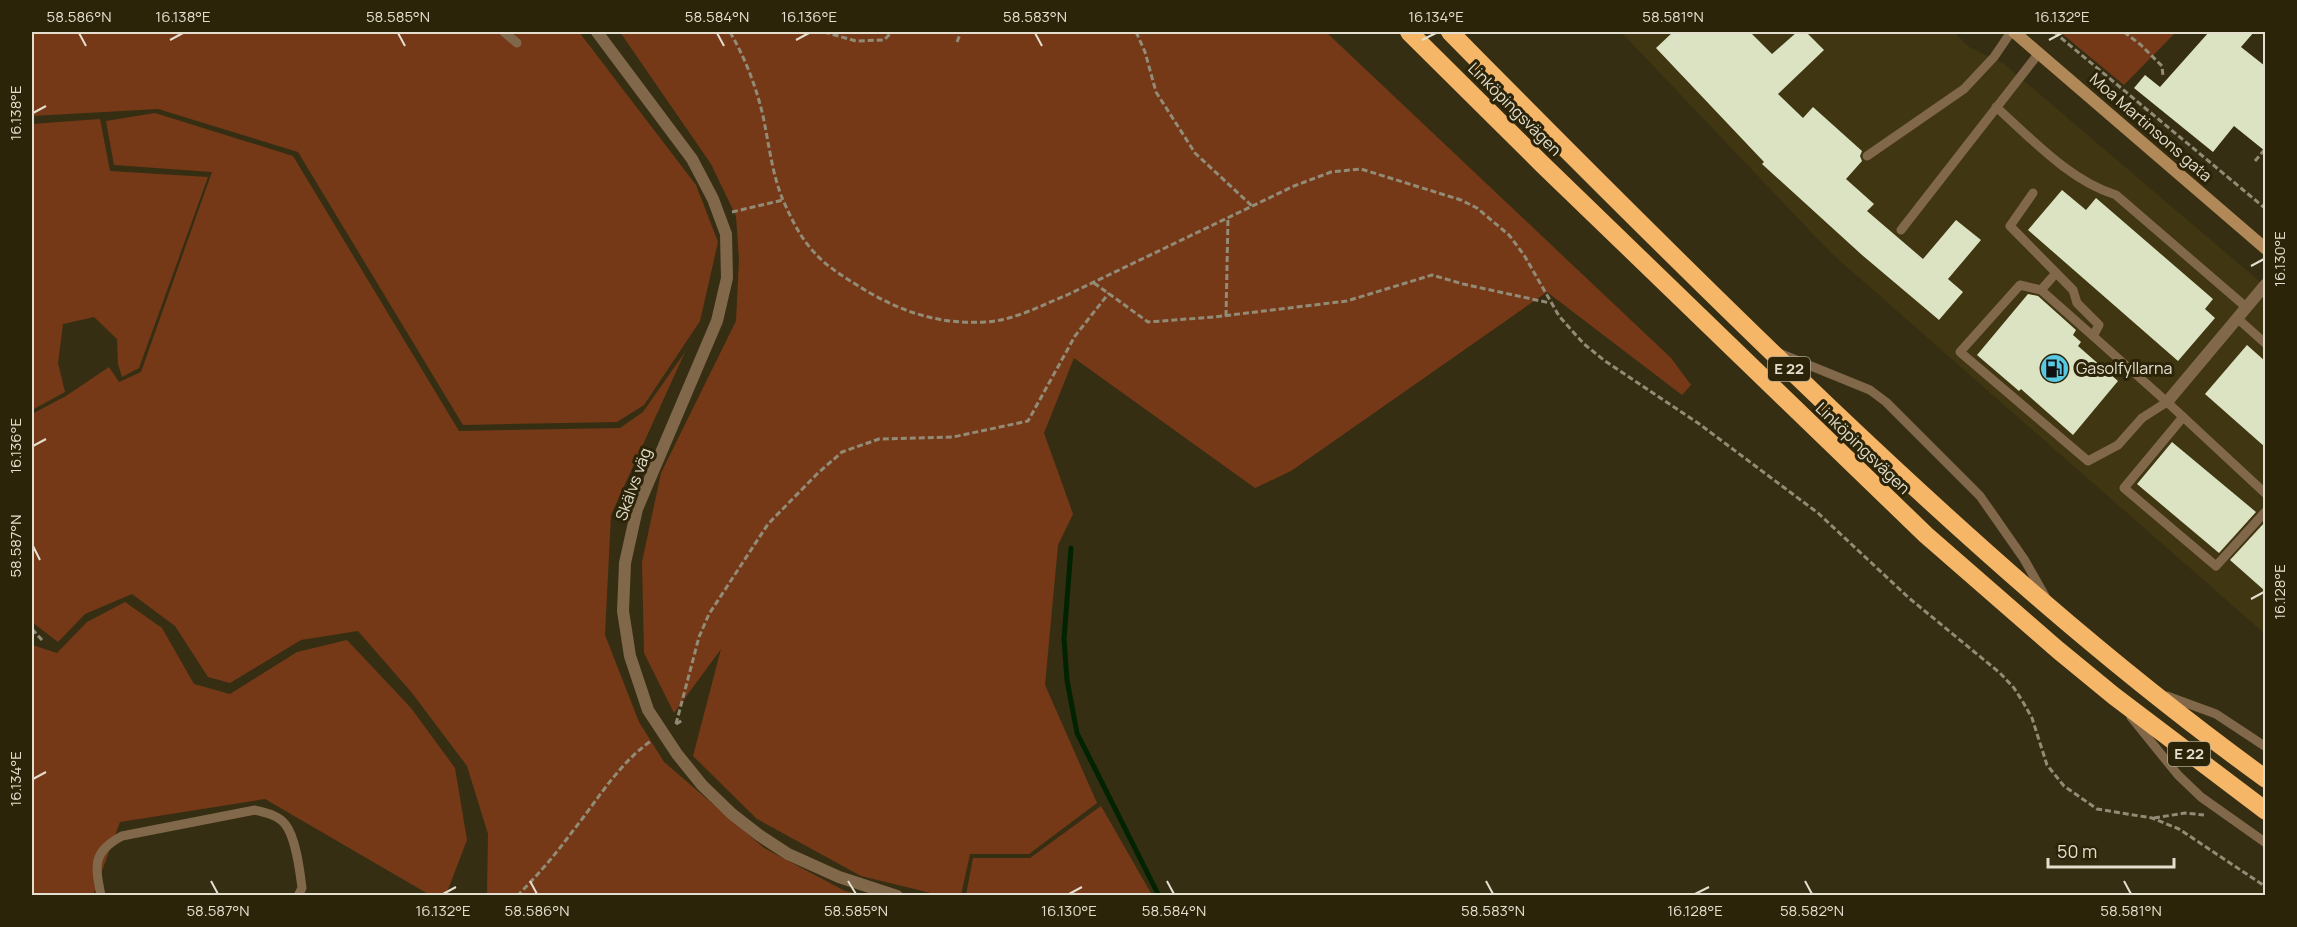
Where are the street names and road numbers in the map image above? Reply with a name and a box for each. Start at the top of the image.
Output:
street label: Linköpingsvägen [1464,58,1566,160]
street label: Moa Martinsons gata [2085,68,2217,186]
road number: E 22 [1768,357,1810,381]
street label: Linköpingsvägen [1811,397,1915,499]
street label: Skälvs väg [610,445,656,523]
road number: E 22 [2168,742,2210,766]

